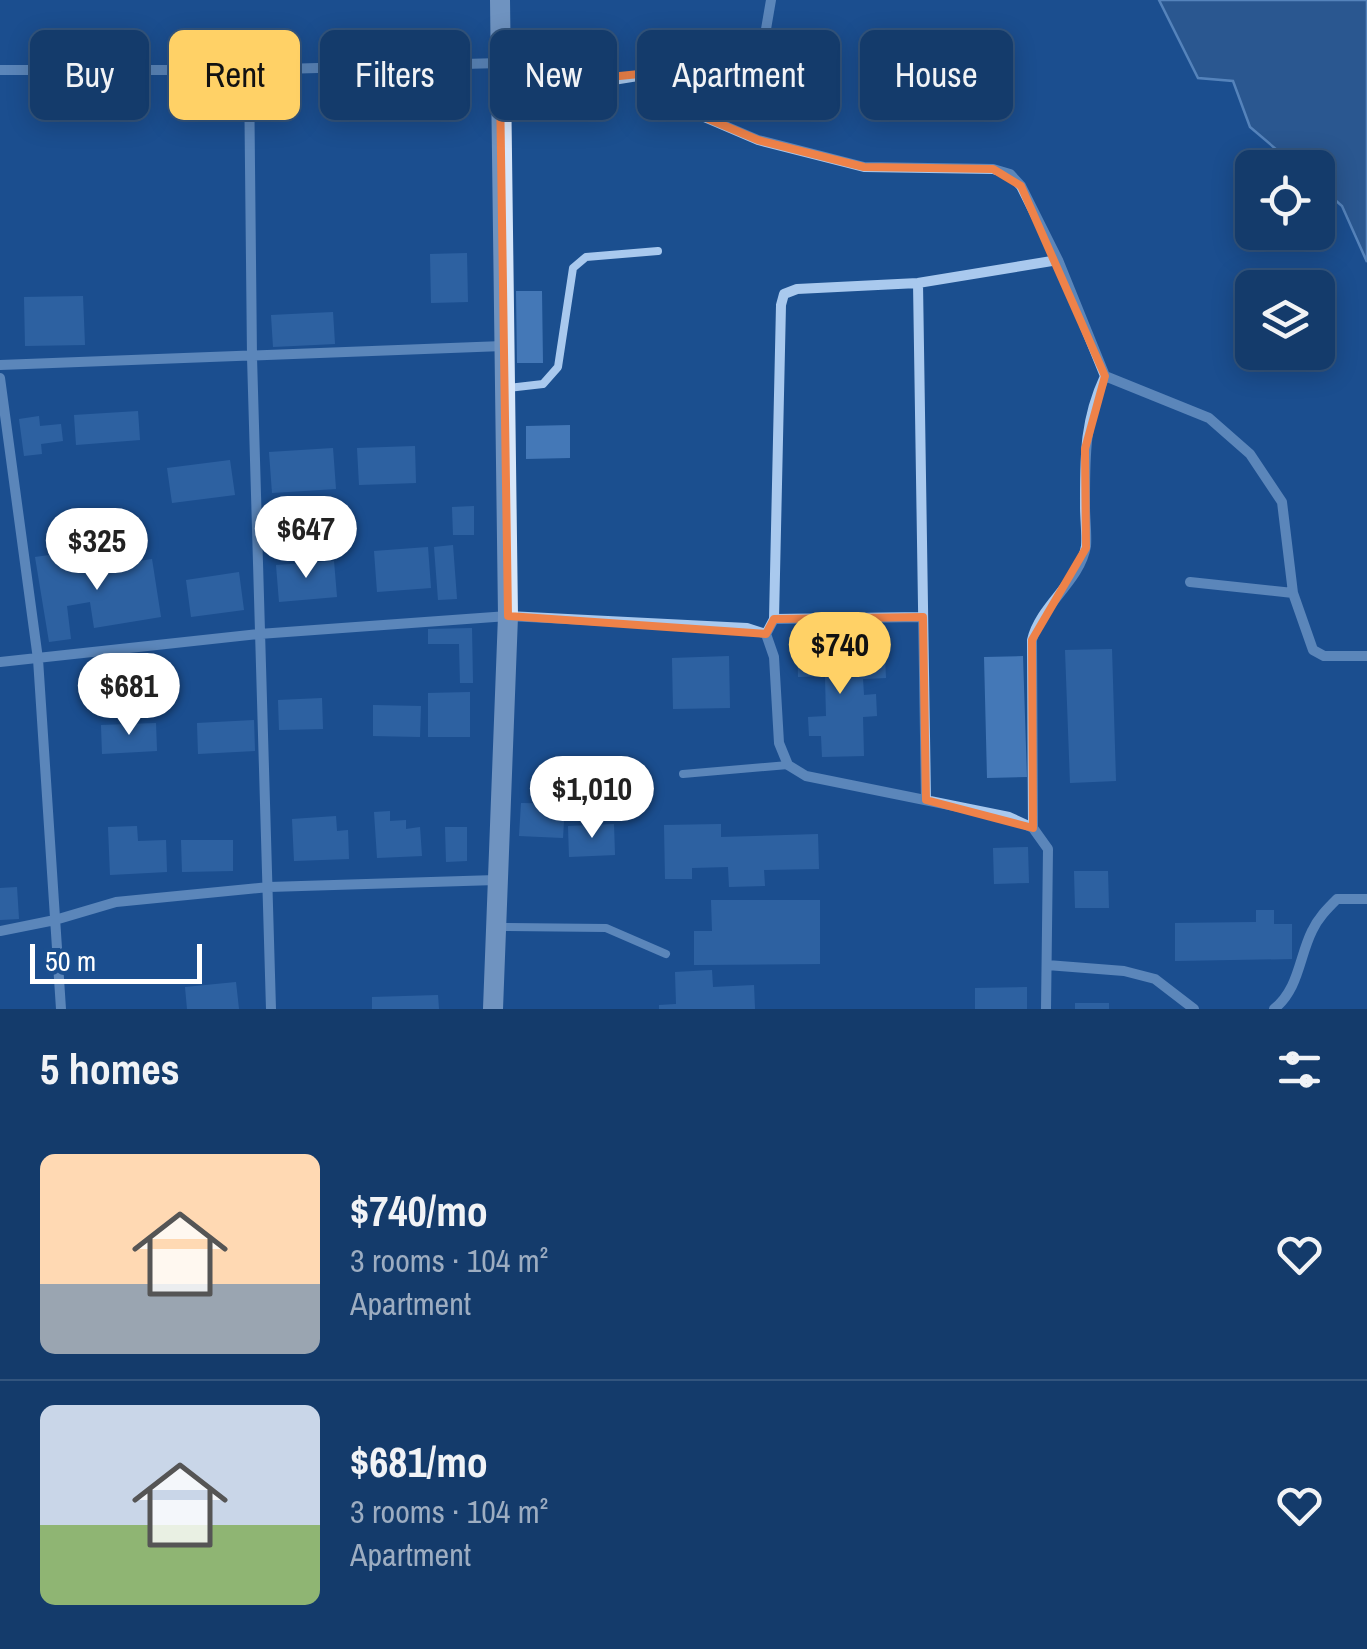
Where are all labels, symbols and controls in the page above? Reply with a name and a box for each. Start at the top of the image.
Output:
chip: Buy [30,30,149,120]
chip: Rent [169,30,300,120]
chip: Filters [320,30,470,120]
chip: New [490,30,617,120]
chip: Apartment [637,30,840,120]
chip: House [860,30,1013,120]
map controls [1235,150,1335,370]
button: locate [1235,150,1335,250]
button: layers [1235,270,1335,370]
pin: $647 [247,496,365,581]
text: $647 [277,507,335,550]
pin: $325 [38,508,156,593]
text: $325 [68,519,126,562]
pin: $740 [781,612,899,697]
text: $740 [811,623,869,666]
pin: $681 [70,653,188,738]
text: $681 [100,664,158,707]
pin: $1,010 [511,756,673,841]
text: $1,010 [552,767,632,810]
scale bar [30,939,202,984]
text: 50 m [45,942,96,980]
text: 5 homes [40,1041,180,1097]
icon: filters [1272,1042,1327,1097]
text: $740/mo [350,1183,488,1239]
icon: home [120,1194,240,1314]
icon: heart [1272,1227,1327,1282]
text: 3 rooms · 104 m² [350,1239,548,1282]
text: Apartment [350,1282,471,1325]
text: $681/mo [350,1434,488,1490]
icon: home [120,1445,240,1565]
icon: heart [1272,1478,1327,1533]
text: 3 rooms · 104 m² [350,1490,548,1533]
text: Apartment [350,1533,471,1576]

